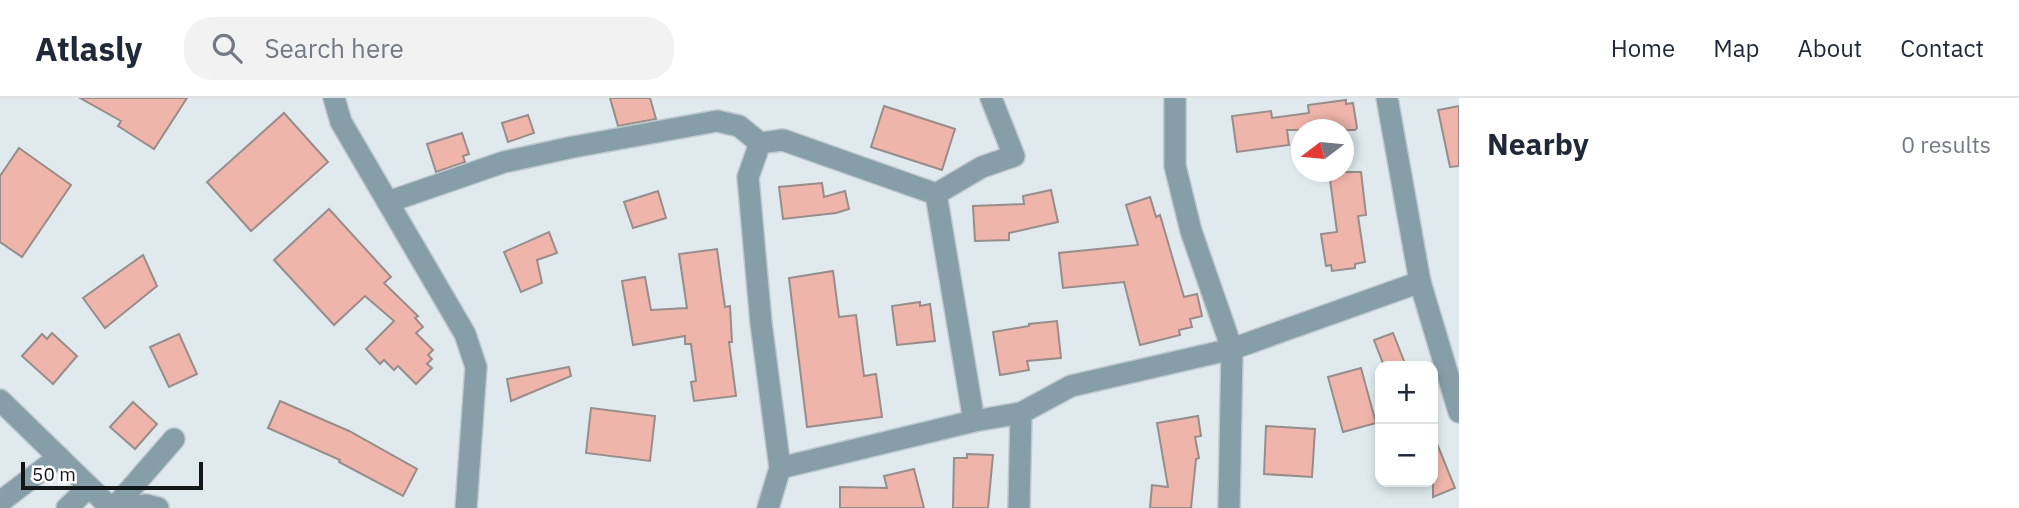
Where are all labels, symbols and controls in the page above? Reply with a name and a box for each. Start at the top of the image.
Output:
search box [184,17,674,80]
text: Atlasly [35,27,142,70]
icon: search [208,29,246,67]
text: Search here [264,31,404,65]
text: Home [1611,32,1675,64]
text: Map [1713,32,1759,64]
text: About [1797,32,1862,64]
text: Contact [1900,32,1984,64]
north arrow [1291,119,1354,182]
text: Nearby [1487,124,1589,163]
text: 0 results [1901,129,1991,159]
map controls [1375,361,1438,487]
button: + [1375,361,1438,424]
button: − [1375,424,1438,487]
scale bar [21,459,203,491]
text: 50 m [32,462,76,486]

